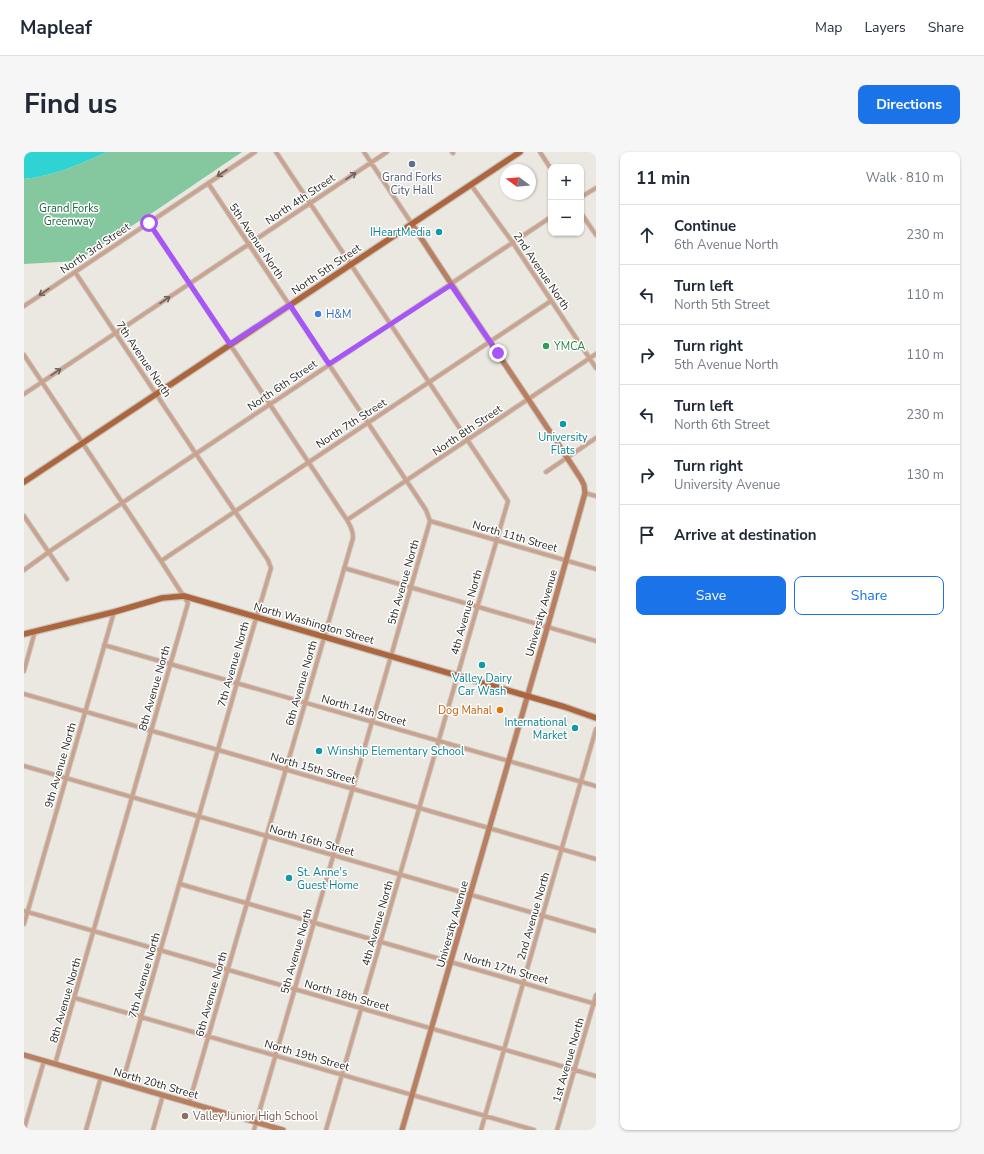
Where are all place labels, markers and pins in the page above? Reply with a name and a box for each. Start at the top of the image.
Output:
marker: Grand Forks City Hall [407,159,417,169]
place label: Grand Forks City Hall [382,170,442,198]
place label: IHeartMedia [370,225,431,240]
marker: IHeartMedia [434,227,444,237]
place label: H&M [326,307,351,322]
marker: H&M [313,309,323,319]
place label: YMCA [553,339,585,354]
marker: YMCA [541,341,551,351]
marker: University Flats [558,419,568,429]
place label: University Flats [538,430,588,458]
marker: Valley Dairy Car Wash [477,660,487,670]
place label: Valley Dairy Car Wash [451,671,512,699]
place label: Dog Mahal [438,703,493,718]
marker: Dog Mahal [495,705,505,715]
place label: International Market [504,715,568,743]
marker: International Market [570,723,580,733]
place label: Winship Elementary School [327,744,465,759]
marker: Winship Elementary School [314,746,324,756]
place label: St. Anne's Guest Home [297,865,359,893]
marker: St. Anne's Guest Home [284,873,294,883]
place label: Valley Junior High School [192,1109,319,1124]
marker: Valley Junior High School [180,1111,190,1121]

